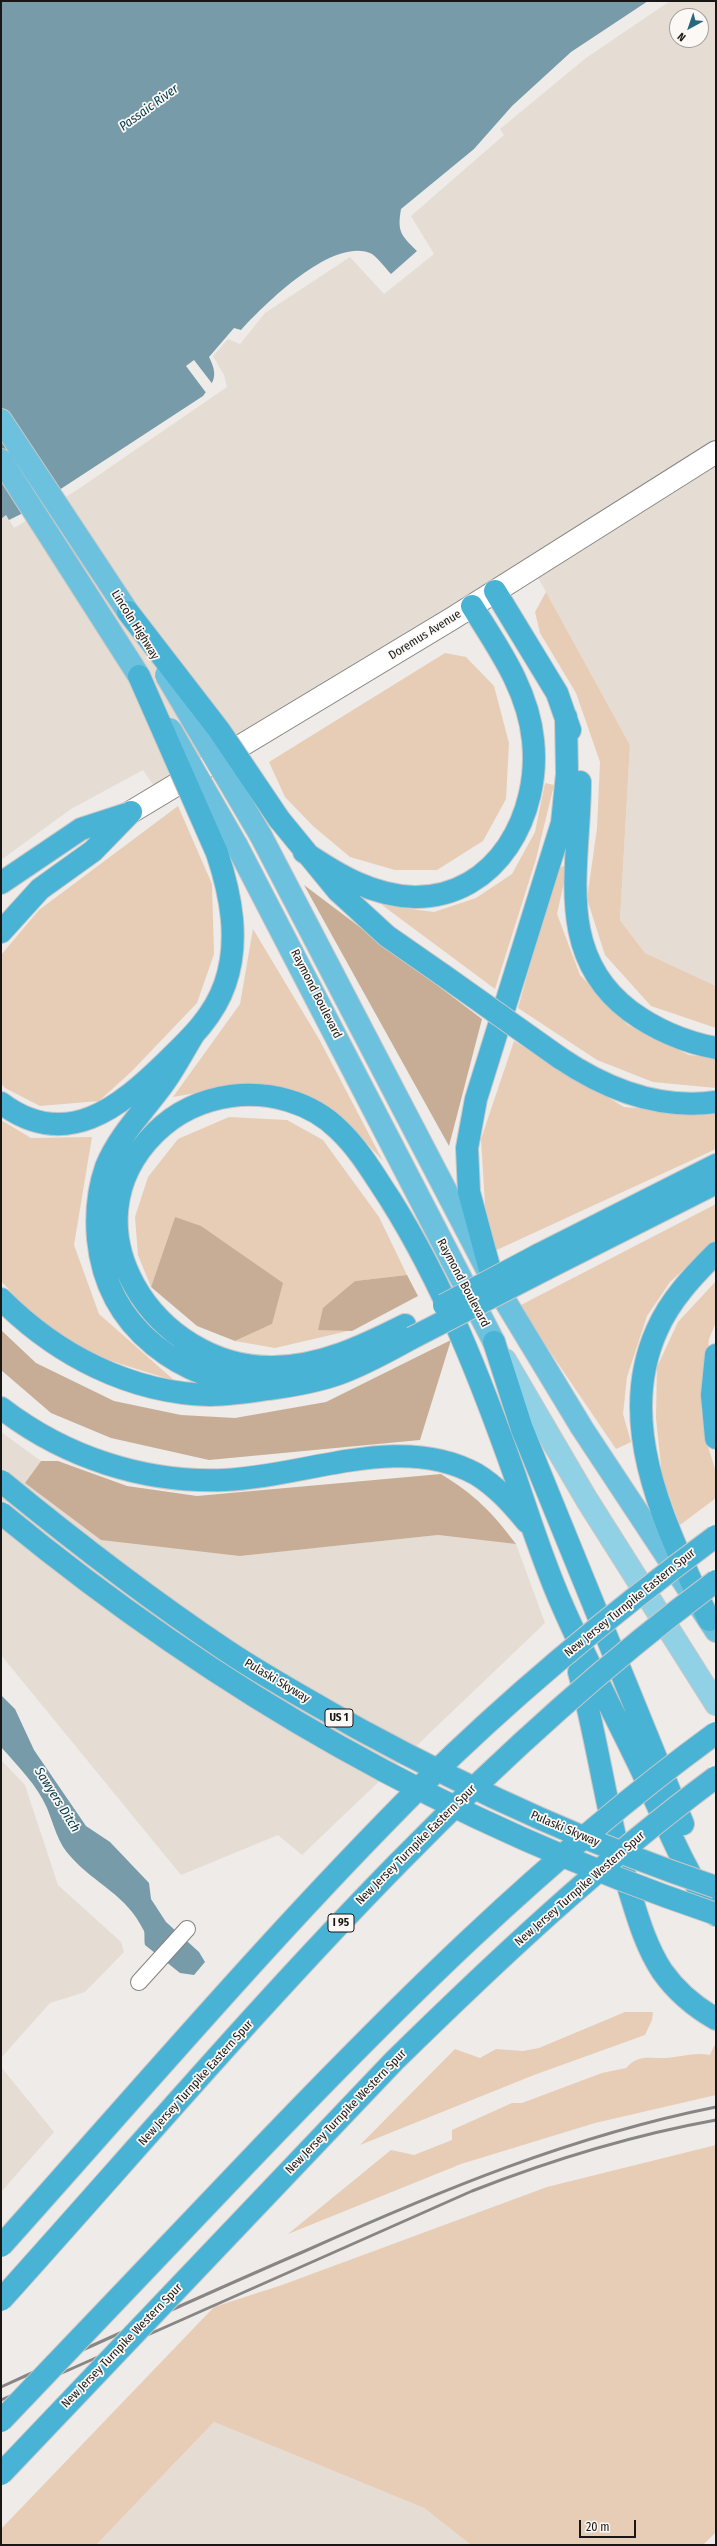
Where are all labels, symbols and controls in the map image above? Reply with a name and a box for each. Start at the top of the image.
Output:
north arrow [669,8,709,48]
text: N [675,30,688,44]
water label: Passaic River [116,81,182,135]
street label: Lincoln Highway [108,588,162,662]
street label: Doremus Avenue [386,607,464,663]
street label: Raymond Boulevard [287,947,345,1041]
street label: Raymond Boulevard [434,1236,492,1330]
street label: New Jersey Turnpike Eastern Spur [562,1546,698,1660]
street label: Pulaski Skyway [242,1656,312,1706]
road number: US 1 [325,1709,353,1727]
water label: Sawyers Ditch [31,1765,83,1835]
street label: New Jersey Turnpike Eastern Spur [353,1782,479,1908]
street label: Pulaski Skyway [528,1808,602,1850]
street label: New Jersey Turnpike Western Spur [512,1829,648,1949]
road number: I 95 [328,1914,354,1932]
street label: New Jersey Turnpike Eastern Spur [136,2017,256,2149]
street label: New Jersey Turnpike Western Spur [283,2047,409,2177]
street label: New Jersey Turnpike Western Spur [59,2281,185,2411]
scale bar [581,2512,638,2538]
text: 20 m [586,2520,610,2534]

